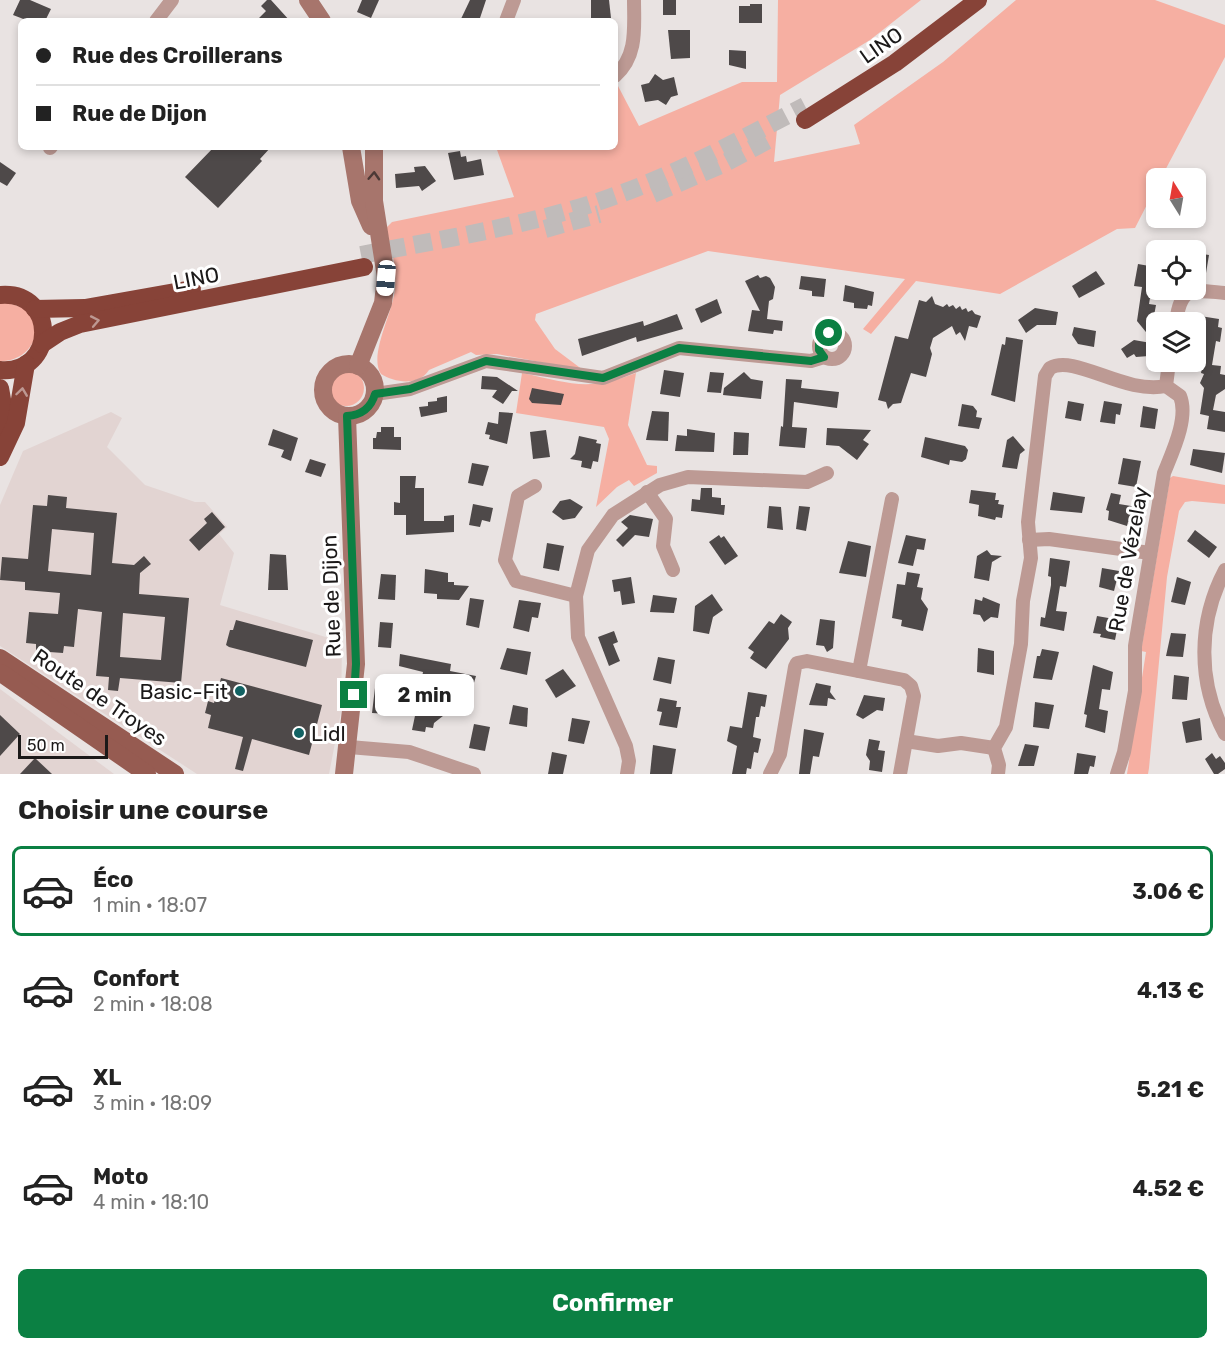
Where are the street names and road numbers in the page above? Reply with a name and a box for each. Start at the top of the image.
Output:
street label: LINO [855,21,907,69]
street label: LINO [171,261,221,295]
street label: Rue de Vézelay [1103,484,1153,634]
street label: Rue de Dijon [316,534,346,658]
street label: Route de Troyes [28,643,172,751]

